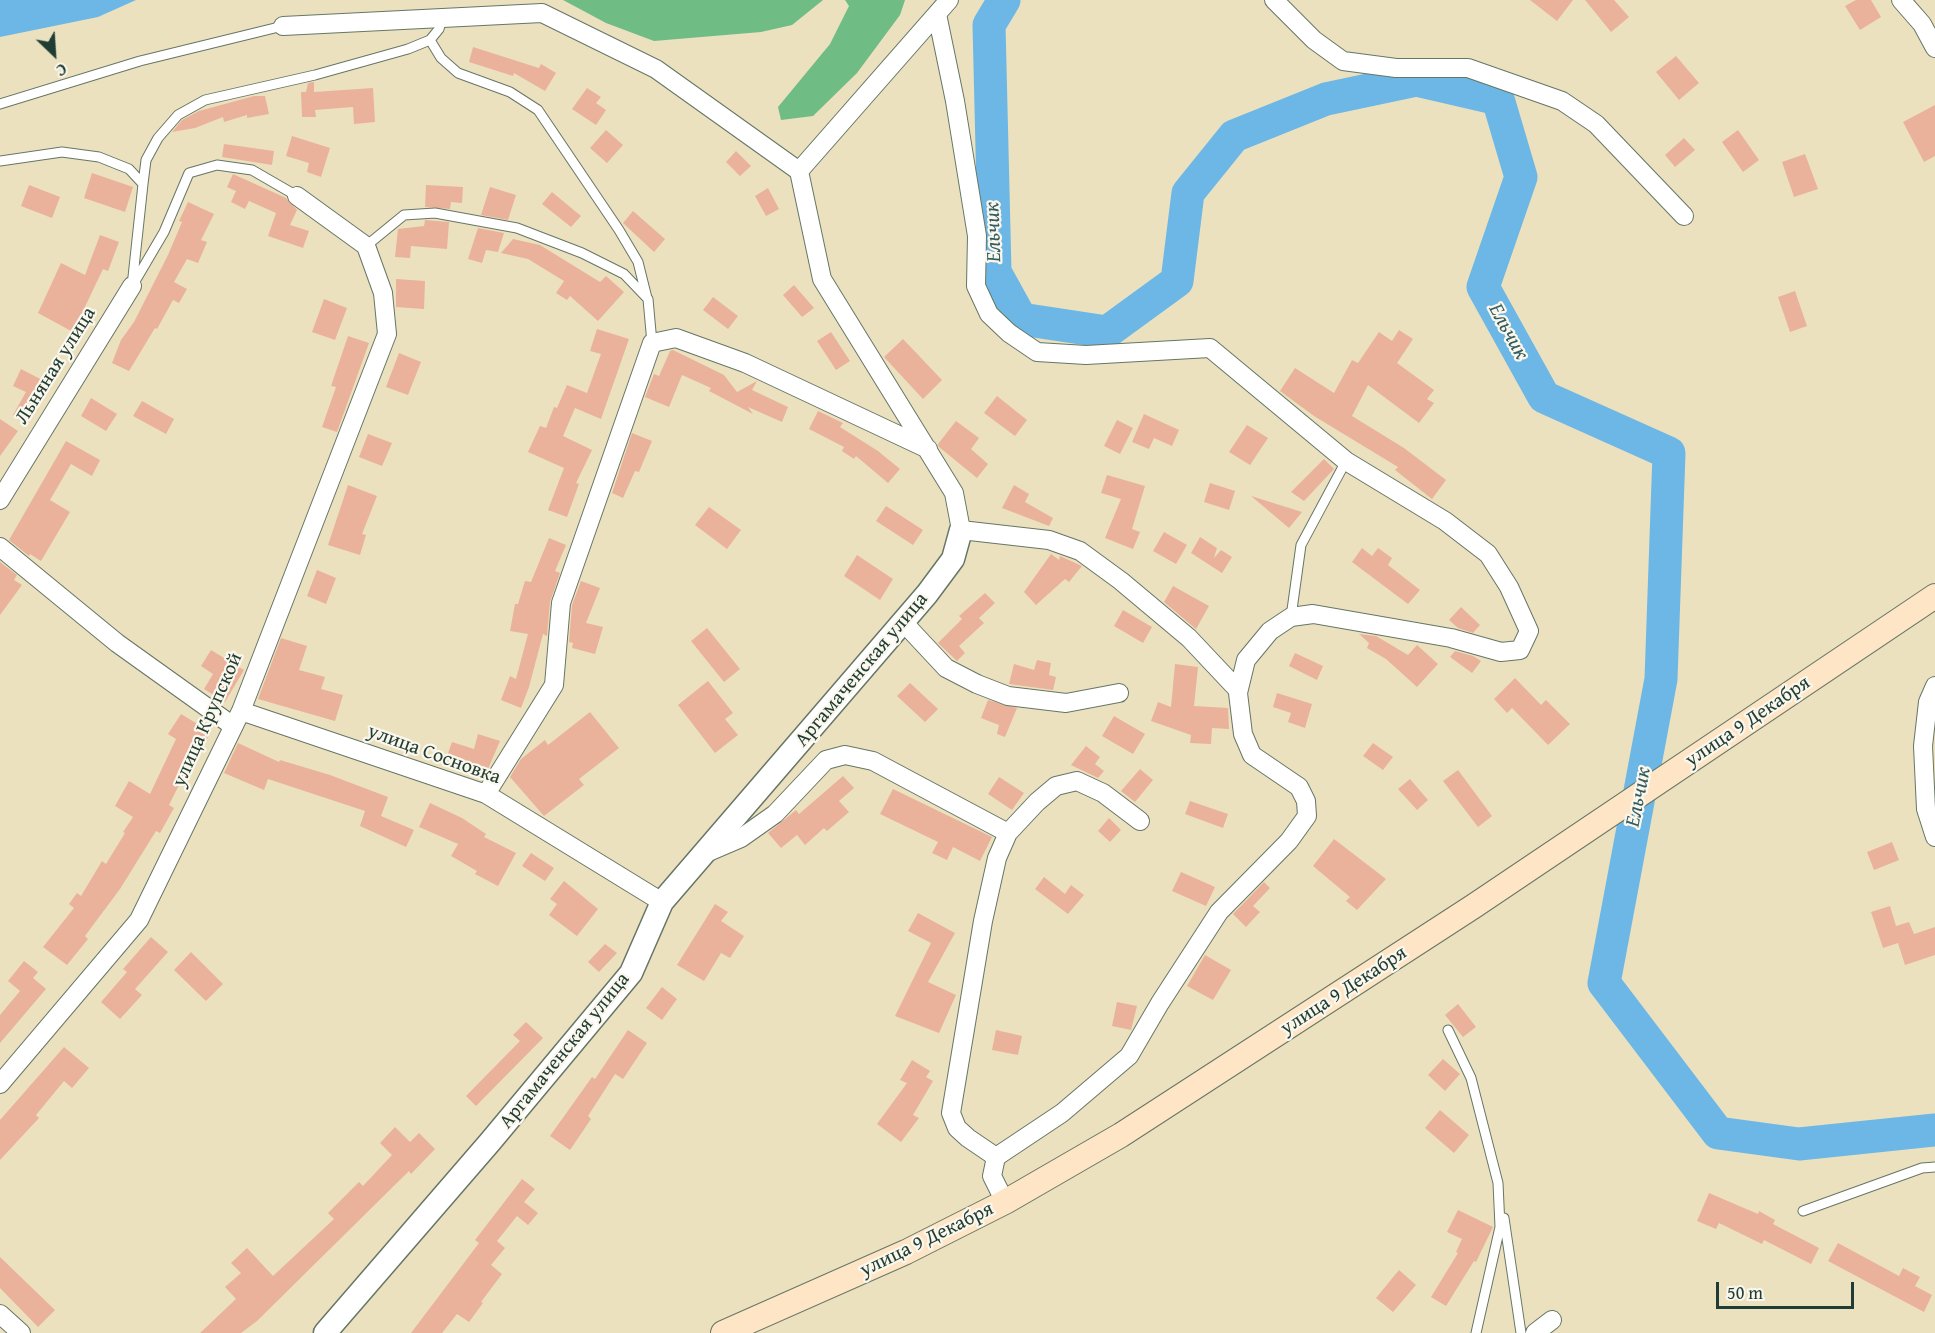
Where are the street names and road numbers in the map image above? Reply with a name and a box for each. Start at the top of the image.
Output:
street label: Льняная улица [10,303,102,429]
street label: Аргамаченская улица [791,588,933,752]
street label: улица Крупской [168,649,248,791]
street label: улица 9 Декабря [1681,671,1815,773]
street label: улица Сосновка [364,720,504,790]
street label: улица 9 Декабря [1276,941,1412,1041]
street label: Аргамаченская улица [495,968,635,1134]
street label: улица 9 Декабря [856,1197,998,1283]

